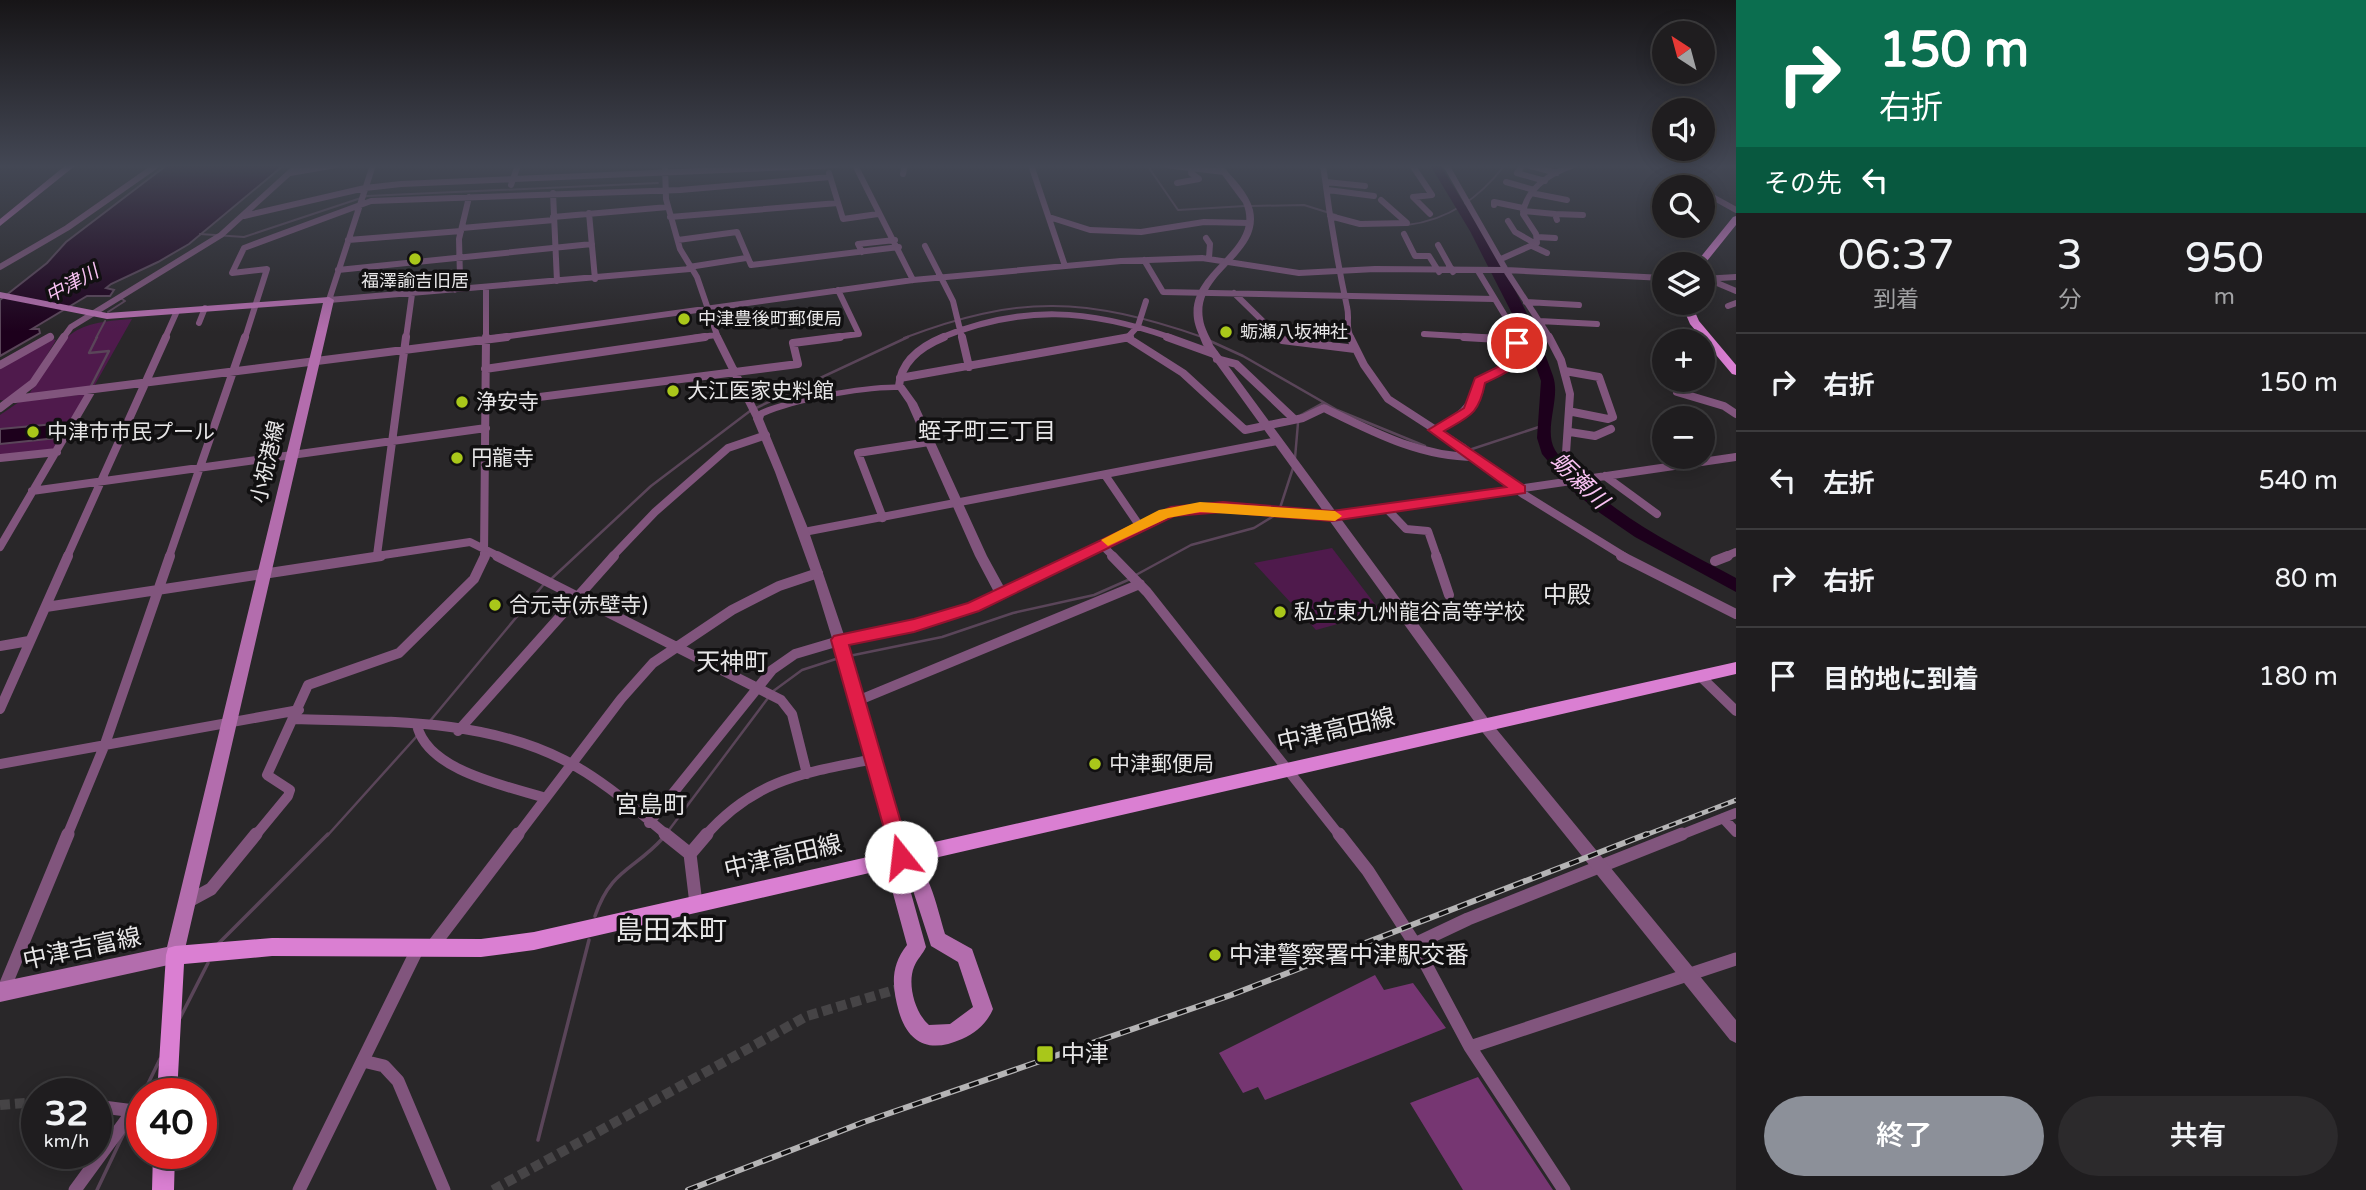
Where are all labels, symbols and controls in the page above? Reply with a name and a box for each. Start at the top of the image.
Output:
north arrow [1652,21,1715,84]
map controls [1652,21,1715,469]
text: 150 m [1879,21,2029,80]
icon: right [1764,28,1855,119]
text: 右折 [1879,89,1943,127]
button: sound [1652,98,1715,161]
icon: left [1856,161,1894,199]
text: その先 [1764,168,1842,199]
button: search [1652,175,1715,238]
text: 06:37 [1838,230,1954,281]
text: 3 [2056,230,2083,281]
text: 950 [2185,233,2264,284]
marker: 福澤諭吉旧居 [407,251,423,267]
button: layers [1652,252,1715,315]
water label: 中津川 [42,260,104,307]
place label: 福澤諭吉旧居 [361,270,469,292]
text: m [2214,283,2235,311]
text: 到着 [1873,286,1919,314]
text: 分 [2058,286,2081,314]
place label: 中津豊後町郵便局 [698,308,842,330]
marker: 中津豊後町郵便局 [676,311,692,327]
pin [1487,313,1547,373]
place label: 蛎瀬八坂神社 [1240,321,1348,343]
marker: 蛎瀬八坂神社 [1218,324,1234,340]
icon: arrive [1498,324,1536,362]
button: + [1652,329,1715,392]
icon: right [1764,363,1802,401]
text: 150 m [2258,367,2338,398]
text: 右折 [1823,370,1875,401]
place label: 大江医家史料館 [687,379,834,404]
marker: 大江医家史料館 [665,383,681,399]
place label: 浄安寺 [476,390,539,415]
marker: 浄安寺 [454,394,470,410]
button: − [1652,406,1715,469]
street label: 小祝港線 [246,418,290,506]
district label: 蛭子町三丁目 [918,418,1056,446]
place label: 中津市市民プール [47,420,215,445]
marker: 中津市市民プール [25,424,41,440]
place label: 円龍寺 [471,446,534,471]
water label: 蛎瀬川 [1544,447,1616,517]
marker: 円龍寺 [449,450,465,466]
icon: left [1764,461,1802,499]
text: 540 m [2258,465,2338,496]
text: 左折 [1823,468,1875,499]
icon: right [1764,559,1802,597]
text: 80 m [2275,563,2338,594]
text: 右折 [1823,566,1875,597]
district label: 中殿 [1543,581,1591,610]
place label: 合元寺(赤壁寺) [509,593,648,618]
marker: 合元寺(赤壁寺) [487,597,503,613]
place label: 私立東九州龍谷高等学校 [1294,600,1525,625]
marker: 私立東九州龍谷高等学校 [1272,604,1288,620]
district label: 天神町 [696,648,768,677]
icon: arrive [1764,657,1802,695]
text: 180 m [2258,661,2338,692]
text: 目的地に到着 [1823,664,1979,695]
street label: 中津高田線 [1274,702,1398,758]
place label: 中津郵便局 [1109,752,1214,777]
marker: 中津郵便局 [1087,756,1103,772]
district label: 宮島町 [615,791,687,820]
position arrow [864,820,938,894]
street label: 中津高田線 [721,829,845,885]
district label: 島田本町 [615,914,727,948]
street label: 中津吉富線 [20,922,144,976]
place label: 中津警察署中津駅交番 [1229,941,1469,970]
marker: 中津警察署中津駅交番 [1207,947,1223,963]
place label: 中津 [1061,1040,1109,1069]
marker: 中津 [1035,1044,1055,1064]
speed limit sign: 40 [126,1078,217,1169]
text: 32 [45,1093,88,1135]
button: 終了 [1764,1096,2044,1176]
button: 共有 [2058,1096,2338,1176]
text: km/h [44,1130,89,1152]

